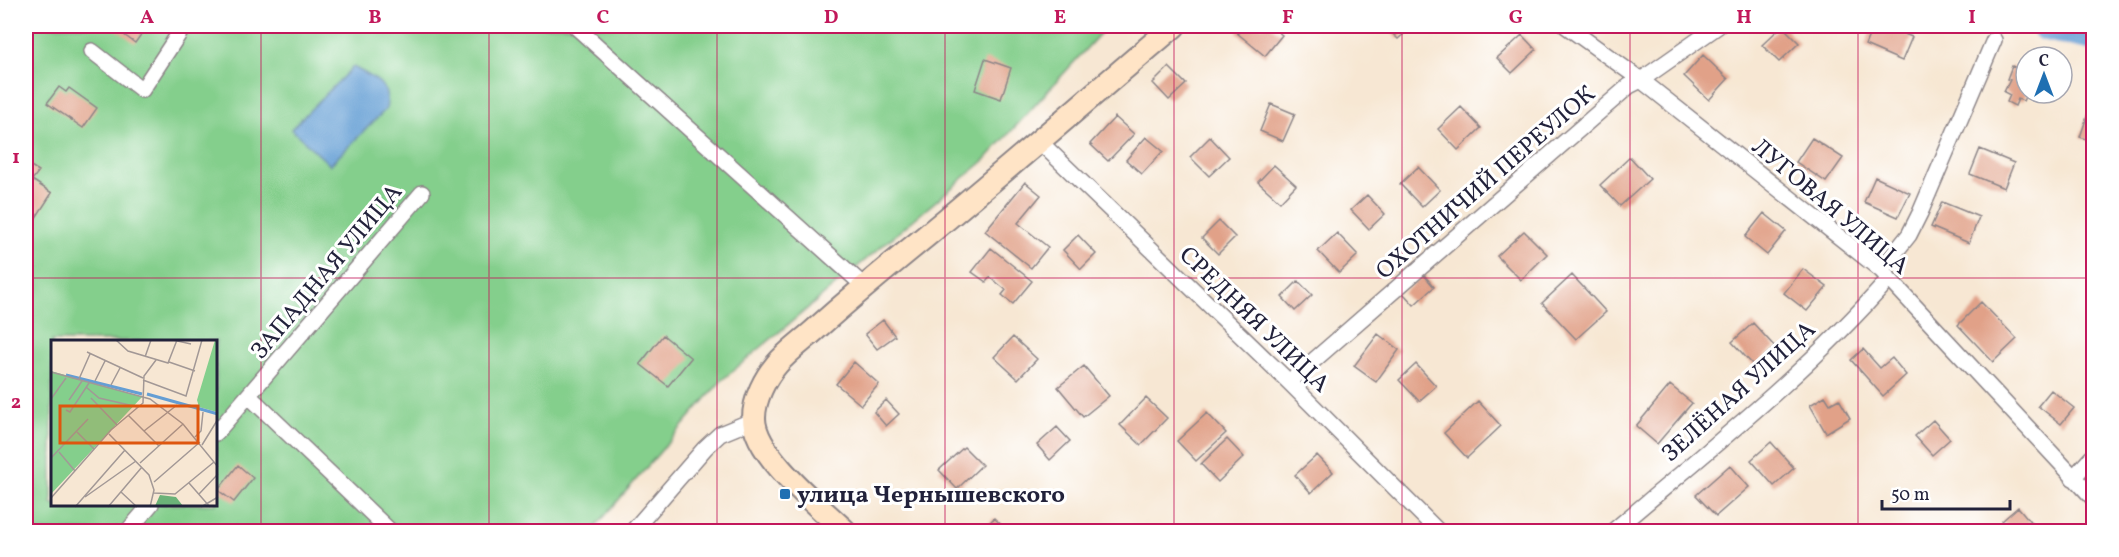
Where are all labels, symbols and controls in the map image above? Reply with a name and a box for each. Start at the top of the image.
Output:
text: A [140,4,154,32]
text: B [368,4,382,32]
text: C [597,4,610,32]
text: D [824,4,838,32]
text: E [1054,4,1066,32]
text: F [1282,4,1294,32]
text: G [1509,4,1523,32]
text: H [1736,4,1752,32]
text: I [1968,4,1976,32]
north arrow [2014,45,2074,105]
text: С [2039,51,2049,73]
street label: ОХОТНИЧИЙ ПЕРЕУЛОК [1369,79,1603,288]
street label: ЛУГОВАЯ УЛИЦА [1743,131,1916,284]
text: 1 [12,144,20,172]
street label: ЗАПАДНАЯ УЛИЦА [244,177,411,368]
street label: СРЕДНЯЯ УЛИЦА [1170,239,1337,402]
street label: ЗЕЛЁНАЯ УЛИЦА [1655,314,1824,471]
inset map [51,340,218,506]
text: 2 [11,389,21,417]
scale bar [1882,473,2010,511]
place label: улица Чернышевского [797,479,1065,513]
text: 50 m [1891,483,1930,508]
marker: улица Чернышевского [778,487,792,501]

